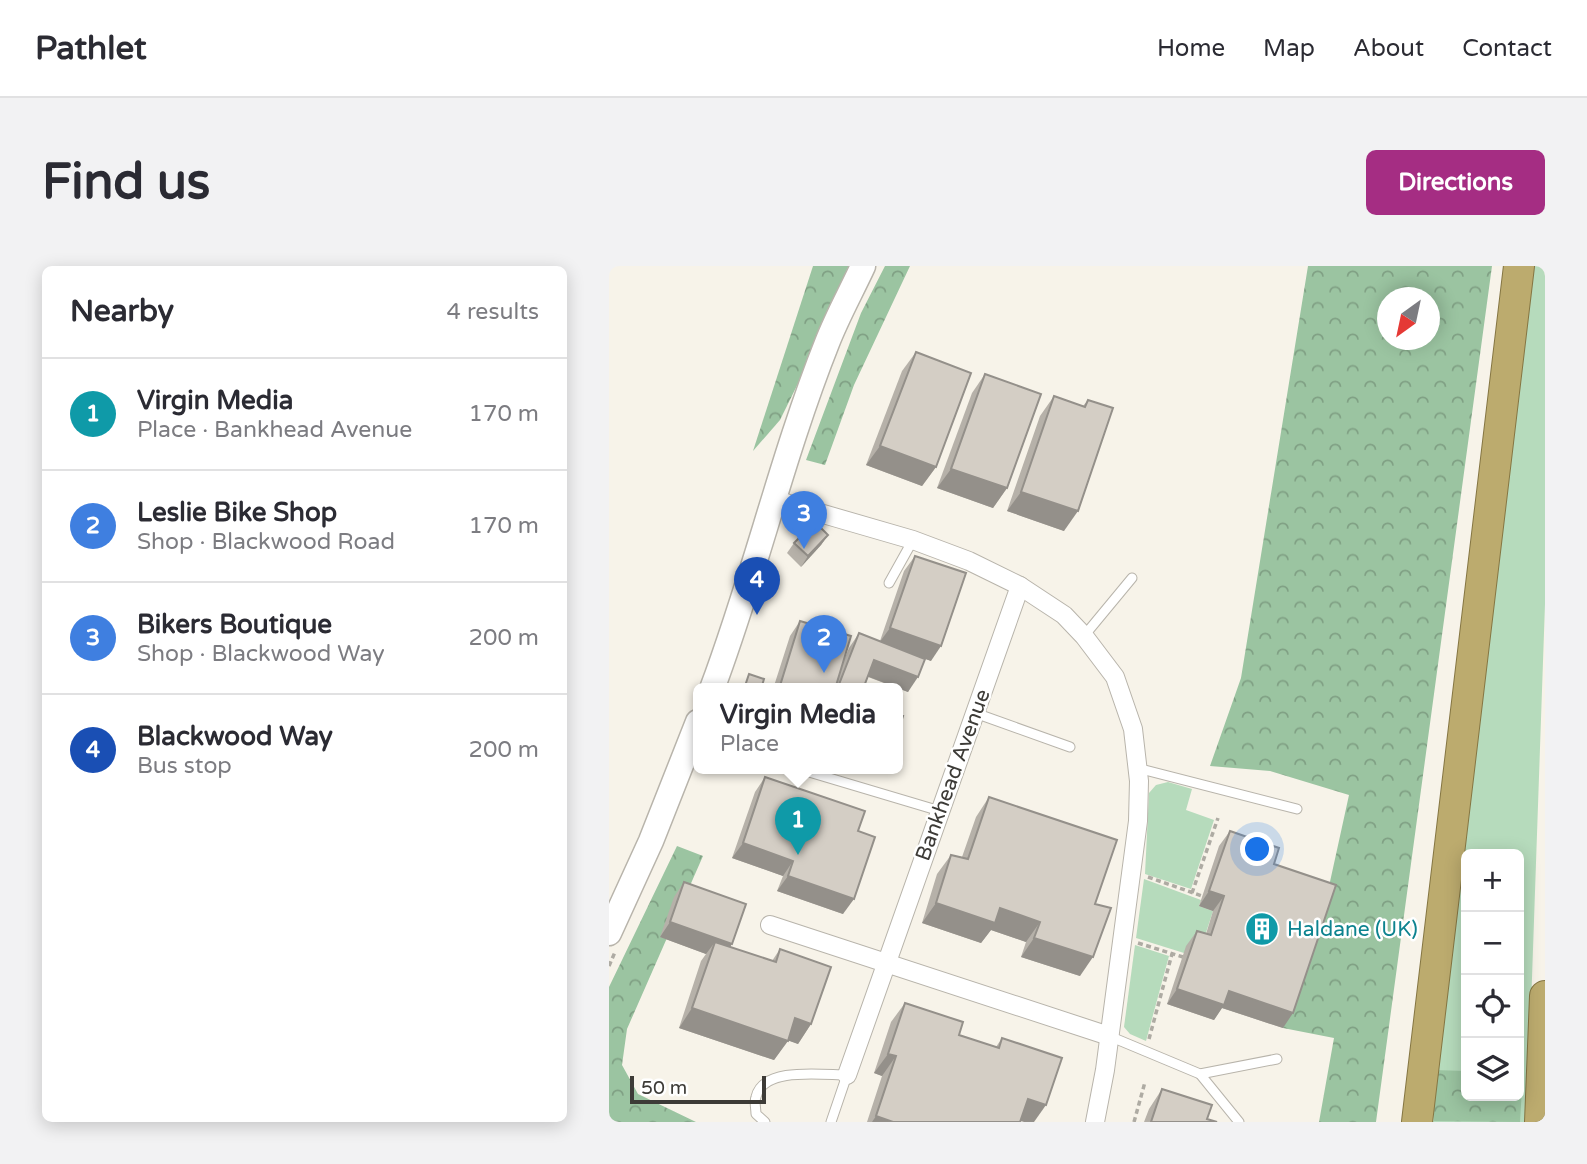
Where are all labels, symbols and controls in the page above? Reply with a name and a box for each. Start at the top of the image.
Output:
text: Pathlet [35,29,147,68]
text: Home [1157,34,1225,63]
text: Map [1263,34,1315,63]
text: About [1353,34,1424,63]
text: Contact [1462,34,1552,63]
button: Directions [1366,150,1545,215]
text: Find us [42,153,210,212]
north arrow [1377,287,1440,350]
text: Nearby [70,293,174,330]
text: 4 results [446,298,539,326]
text: Virgin Media [137,385,293,416]
text: 1 [86,400,100,428]
text: 170 m [469,400,539,428]
text: Place · Bankhead Avenue [137,416,412,444]
pin: 3 [781,491,827,549]
text: Leslie Bike Shop [137,497,337,528]
text: 2 [86,512,100,540]
text: 170 m [469,512,539,540]
text: Shop · Blackwood Road [137,528,395,556]
pin: 4 [734,557,780,615]
text: Bikers Boutique [137,609,332,640]
pin: 2 [801,615,847,673]
text: 3 [86,624,100,652]
text: 200 m [469,624,539,652]
text: Shop · Blackwood Way [137,640,385,668]
popup [693,683,903,774]
street label: Bankhead Avenue [910,686,996,864]
text: Virgin Media [720,699,876,730]
text: Blackwood Way [137,721,333,752]
text: Place [720,730,779,758]
text: 4 [86,736,100,764]
text: 200 m [469,736,539,764]
text: Bus stop [137,752,232,780]
pin: 1 [775,797,821,855]
your location [1240,832,1274,866]
map controls [1461,849,1524,1101]
button: + [1461,849,1524,912]
building icon: Haldane (UK) [1243,910,1281,948]
button: − [1461,912,1524,975]
place label: Haldane (UK) [1287,917,1418,942]
button: locate [1461,975,1524,1038]
button: layers [1461,1038,1524,1101]
scale bar [630,1073,767,1105]
text: 50 m [641,1077,687,1099]

